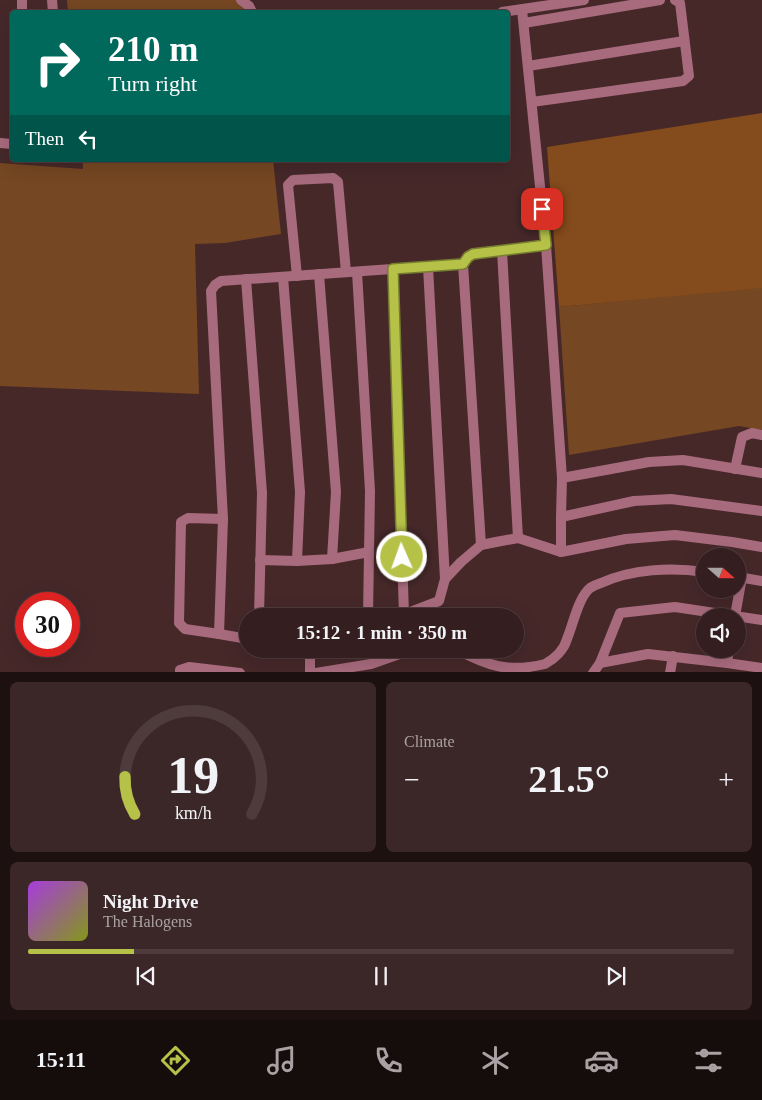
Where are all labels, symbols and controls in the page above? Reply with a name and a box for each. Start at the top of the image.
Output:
icon: right [25,30,90,95]
text: 210 m [108,30,198,69]
text: Turn right [108,71,197,96]
icon: left [74,125,102,153]
text: Then [25,128,64,149]
pin [521,188,563,230]
icon: arrive [528,195,556,223]
position arrow [375,530,427,582]
north arrow [696,548,746,598]
map controls [696,548,746,658]
speed limit sign: 30 [15,592,80,657]
button: sound [696,608,746,658]
text: 15:12 · 1 min · 350 m [296,622,467,643]
text: Climate [404,733,455,750]
text: 19 [167,747,219,804]
text: 21.5° [528,758,610,800]
text: − [404,764,420,795]
text: + [718,764,734,795]
text: km/h [175,803,211,823]
text: Night Drive [103,891,199,912]
text: The Halogens [103,913,192,930]
icon: previous [132,962,160,990]
icon: pause [367,962,395,990]
icon: next [602,962,630,990]
icon: directions [158,1043,193,1078]
icon: music [264,1043,299,1078]
icon: phone [371,1043,406,1078]
icon: climate [478,1043,513,1078]
icon: car [584,1043,619,1078]
icon: filters [691,1043,726,1078]
text: 15:11 [36,1047,86,1072]

